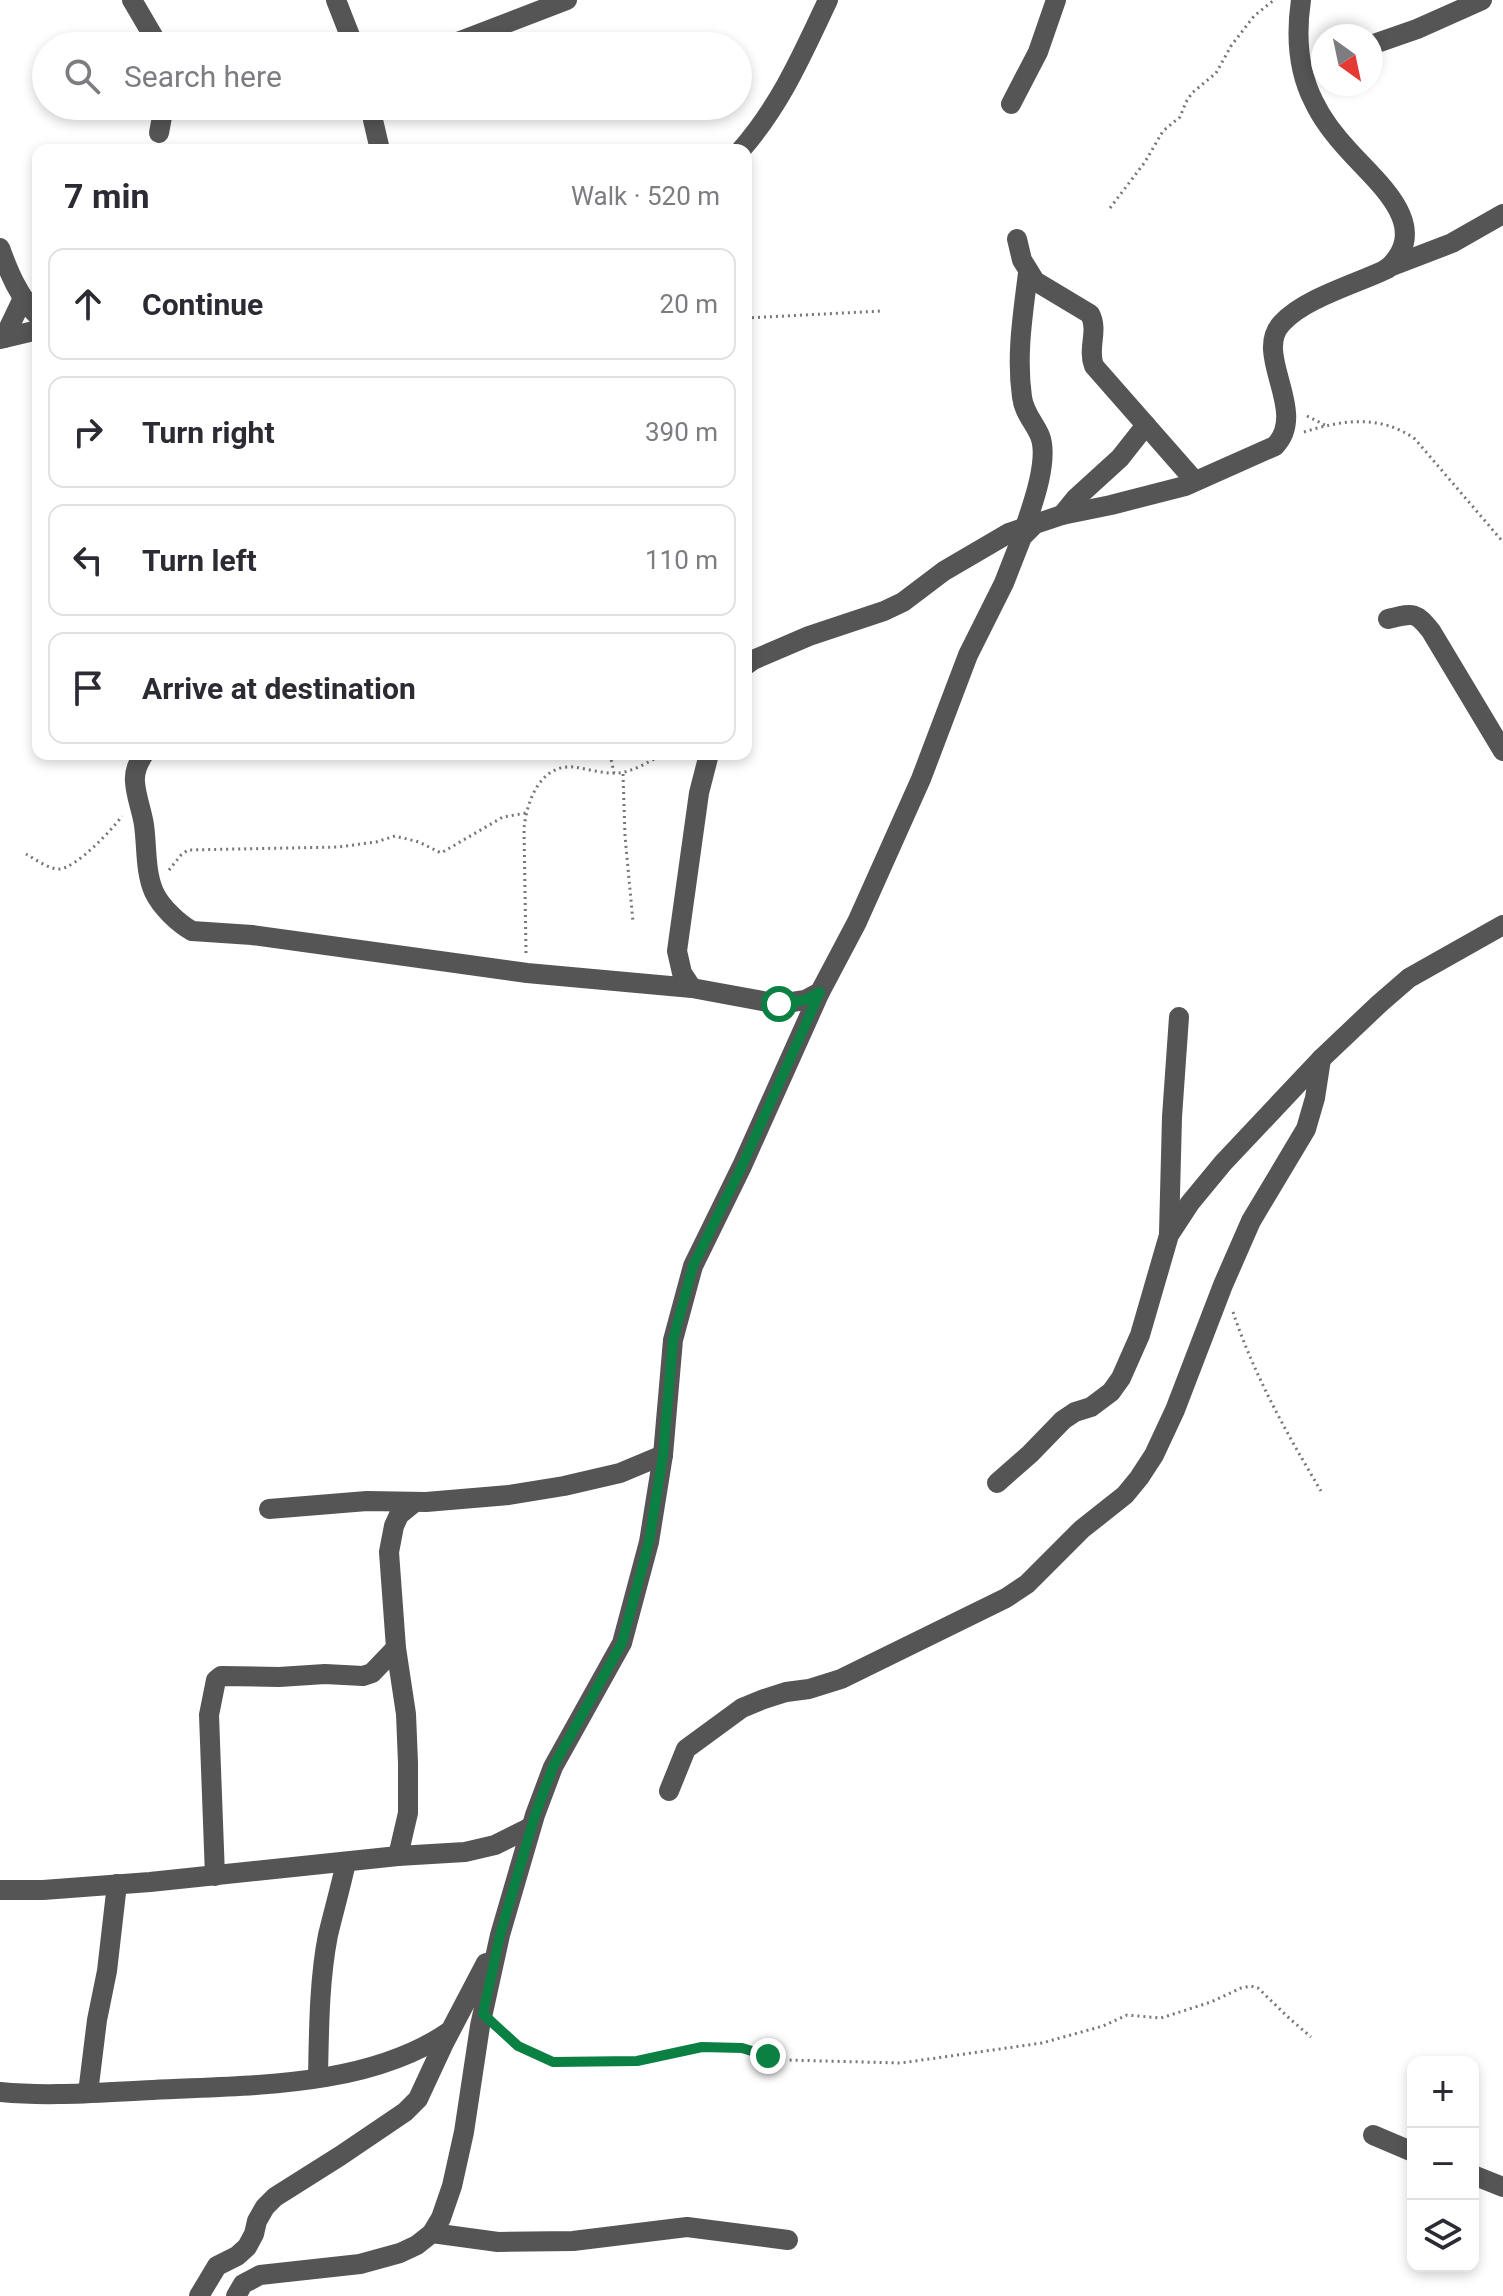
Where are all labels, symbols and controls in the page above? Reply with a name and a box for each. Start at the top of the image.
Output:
north arrow [1311,24,1383,96]
search box [32,32,752,120]
icon: search [60,54,104,98]
text: Search here [124,59,282,94]
text: 7 min [64,176,149,216]
text: Walk · 520 m [571,181,720,211]
icon: ahead [66,282,110,326]
text: Continue [142,287,263,322]
text: 20 m [660,289,718,319]
icon: right [66,410,110,454]
text: Turn right [142,415,275,450]
text: 390 m [645,417,718,447]
icon: left [66,538,110,582]
text: Turn left [142,543,257,578]
text: 110 m [645,545,718,575]
icon: arrive [66,666,110,710]
text: Arrive at destination [142,671,416,706]
route start [761,986,797,1022]
route end [750,2038,786,2074]
map controls [1407,2056,1479,2272]
button: + [1407,2056,1479,2128]
button: − [1407,2128,1479,2200]
button: layers [1407,2200,1479,2272]

